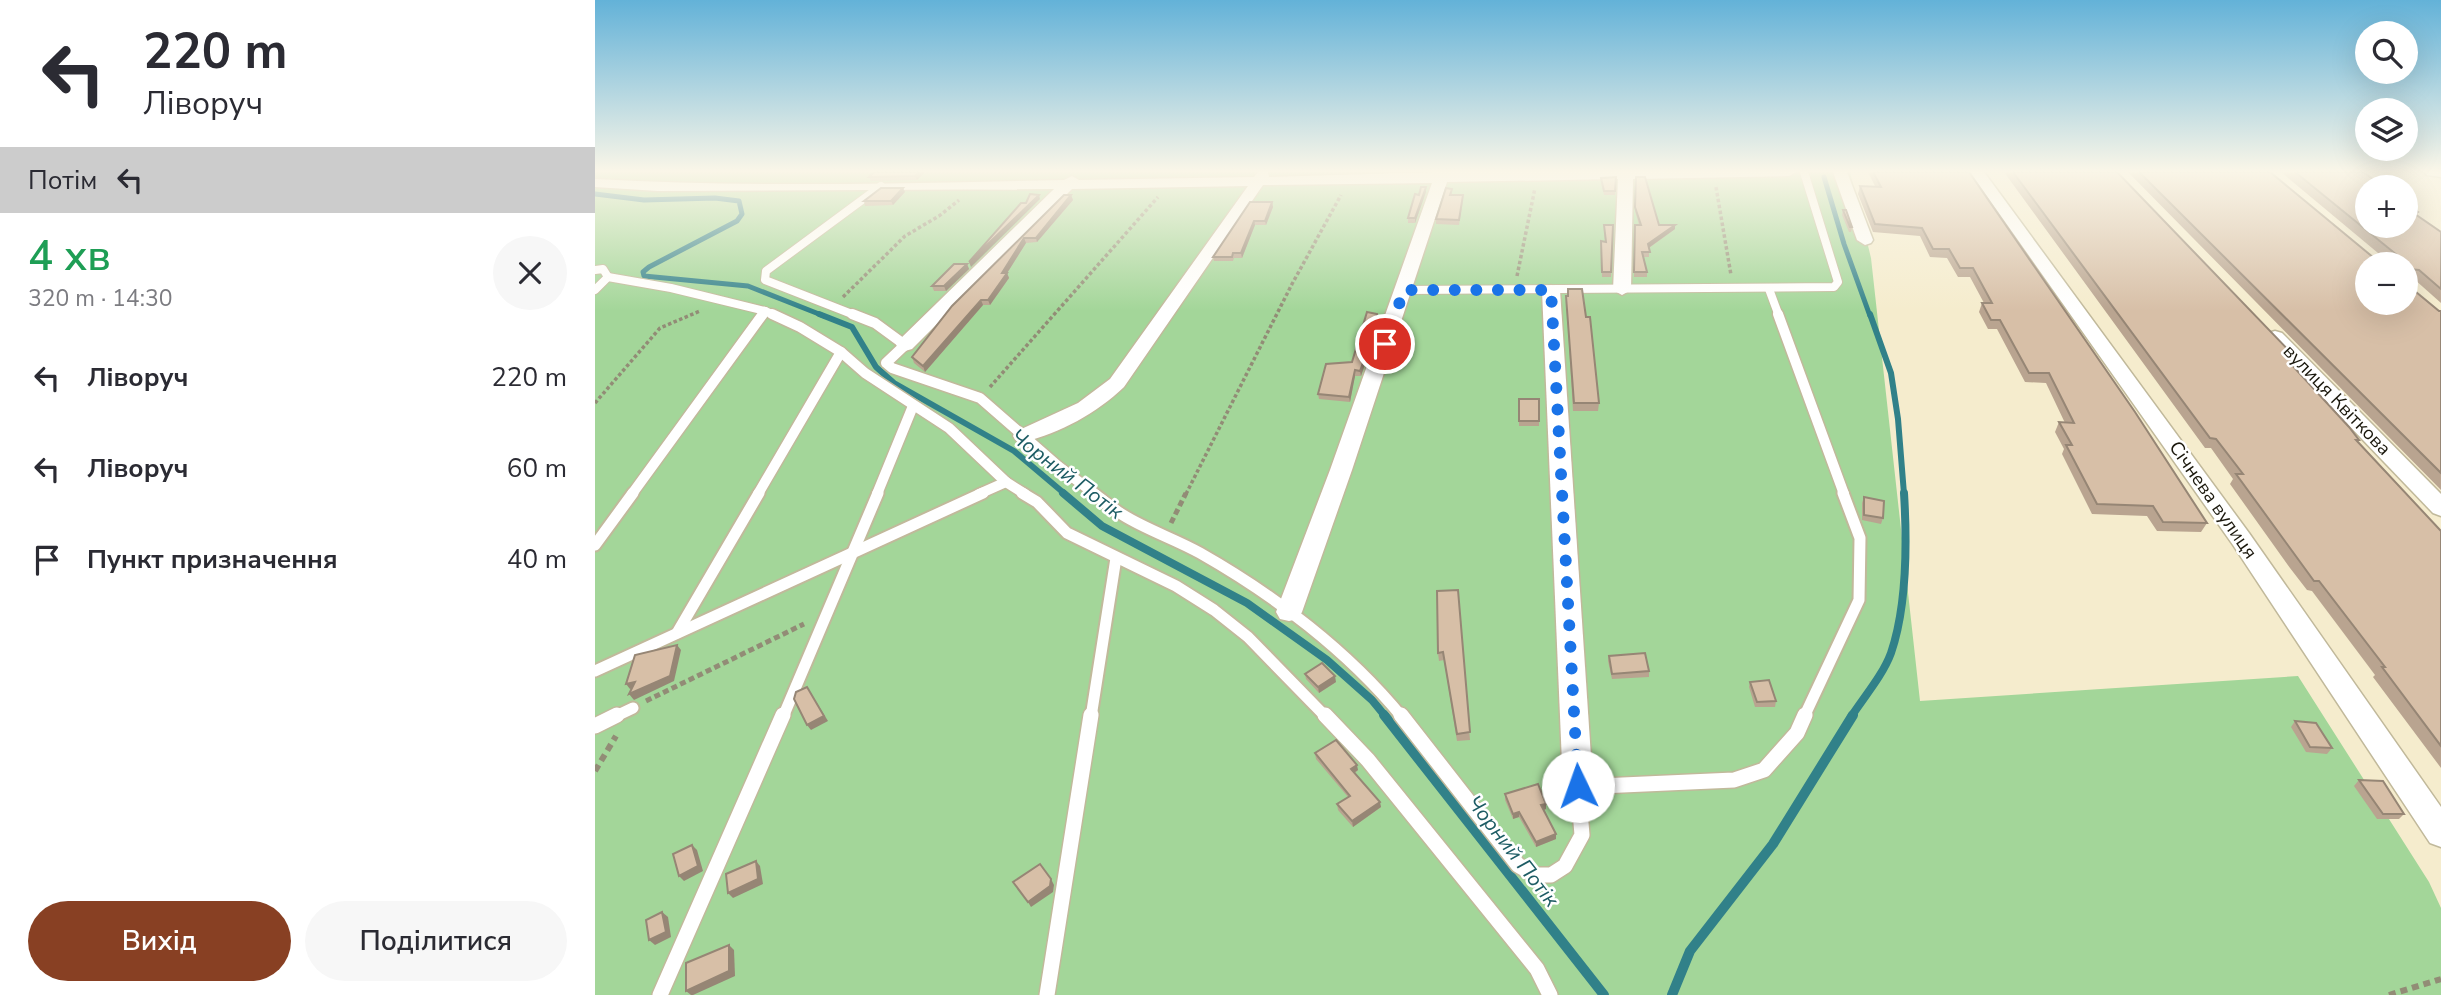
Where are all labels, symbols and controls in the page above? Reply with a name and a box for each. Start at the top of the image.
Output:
text: 220 m [143,18,287,85]
map controls [2355,21,2418,315]
button: search [2355,21,2418,84]
icon: left [28,28,119,119]
text: Ліворуч [143,82,263,125]
button: layers [2355,98,2418,161]
icon: left [111,161,149,199]
text: Потім [28,163,97,198]
button: + [2355,175,2418,238]
text: 4 хв [28,228,111,285]
button: close [493,236,567,310]
button: − [2355,252,2418,315]
text: 320 m · 14:30 [28,283,173,314]
pin [1355,314,1415,374]
icon: arrive [1366,325,1404,363]
street label: вулиця Квіткова [2277,339,2397,461]
icon: left [28,359,66,397]
text: Ліворуч [87,360,188,395]
text: 220 m [491,360,567,395]
water label: Чорний Потік [1005,422,1130,526]
street label: Січнева вулиця [2163,436,2263,564]
icon: left [28,450,66,488]
text: Ліворуч [87,451,188,486]
text: 60 m [507,451,567,486]
icon: arrive [28,541,66,579]
text: Пункт призначення [87,542,338,577]
text: 40 m [507,542,567,577]
position arrow [1541,749,1615,823]
water label: Чорний Потік [1461,790,1566,913]
button: Вихід [28,901,291,981]
button: Поділитися [305,901,567,981]

